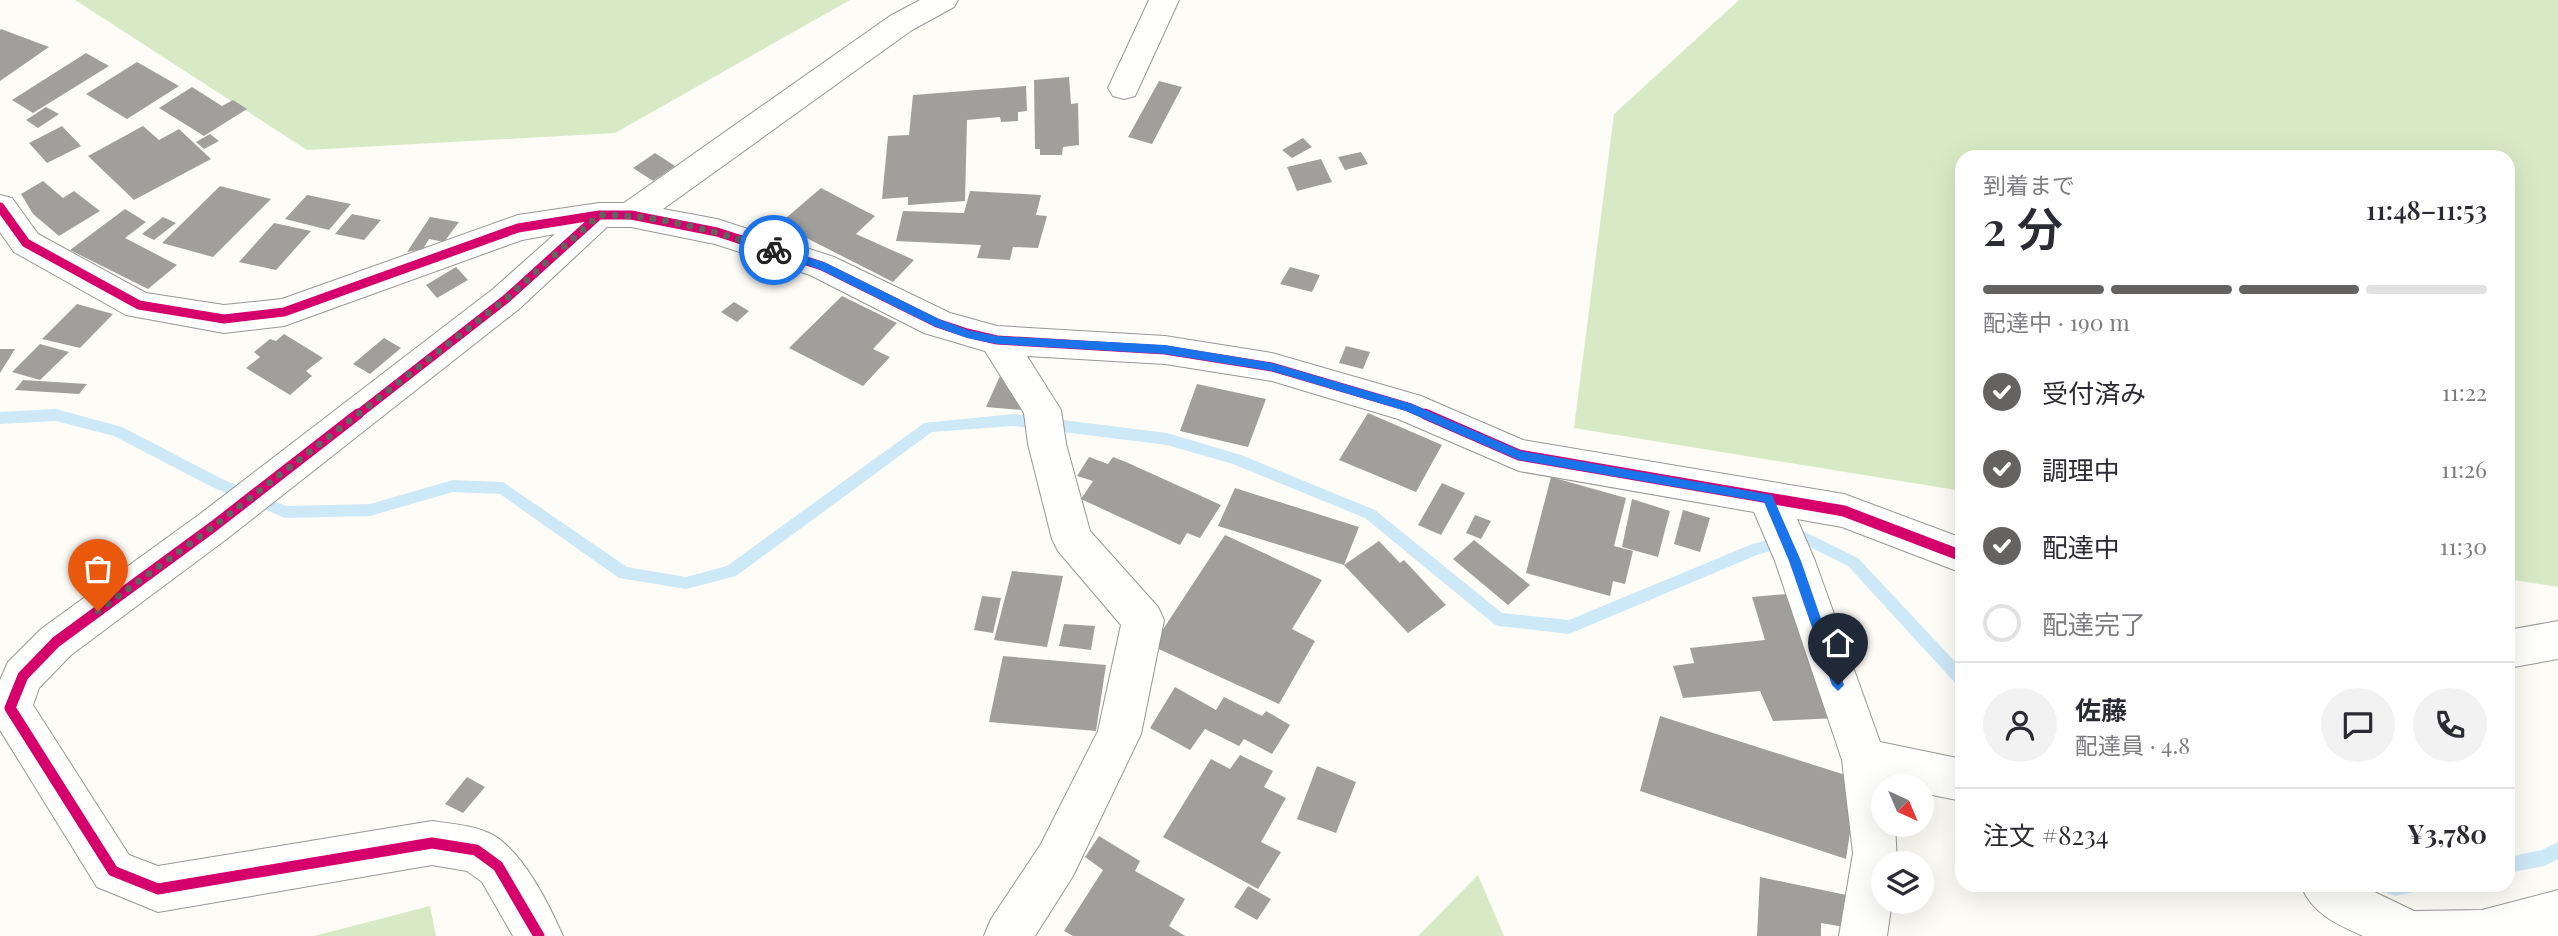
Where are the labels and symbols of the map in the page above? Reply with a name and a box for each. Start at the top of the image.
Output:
courier [739,215,809,285]
pin [68,539,128,611]
pin [1808,613,1868,685]
north arrow [1871,774,1934,836]

